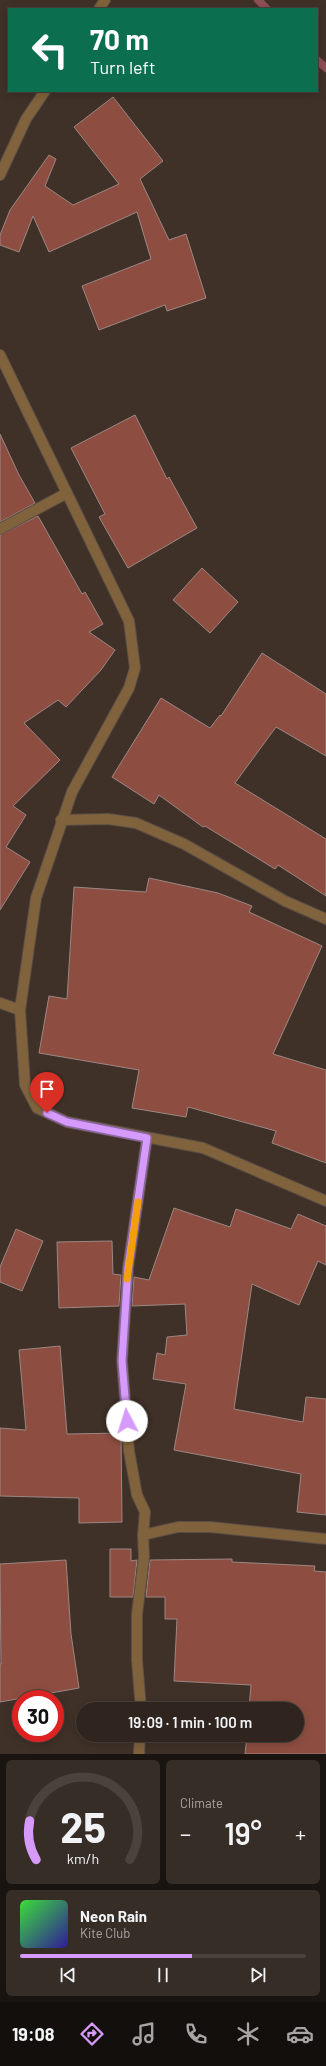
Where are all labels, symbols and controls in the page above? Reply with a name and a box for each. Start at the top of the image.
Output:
text: 70 m [90,22,149,56]
icon: left [24,24,76,76]
text: Turn left [90,56,156,78]
pin [30,1072,64,1113]
icon: arrive [36,1078,58,1100]
position arrow [106,1400,148,1442]
speed limit sign: 30 [12,1690,64,1742]
text: 19:09 · 1 min · 100 m [128,1713,252,1731]
text: Climate [180,1795,223,1811]
text: 25 [60,1801,106,1851]
text: 19° [224,1815,262,1851]
text: − [180,1820,191,1846]
text: + [295,1820,306,1846]
text: km/h [67,1850,99,1867]
text: Neon Rain [80,1907,147,1925]
text: Kite Club [80,1925,130,1941]
icon: previous [57,1964,79,1986]
icon: pause [152,1964,174,1986]
icon: next [247,1964,269,1986]
icon: directions [78,2020,106,2048]
icon: music [130,2020,158,2048]
icon: phone [182,2020,210,2048]
icon: climate [234,2020,262,2048]
icon: car [286,2020,314,2048]
text: 19:08 [12,2023,54,2045]

